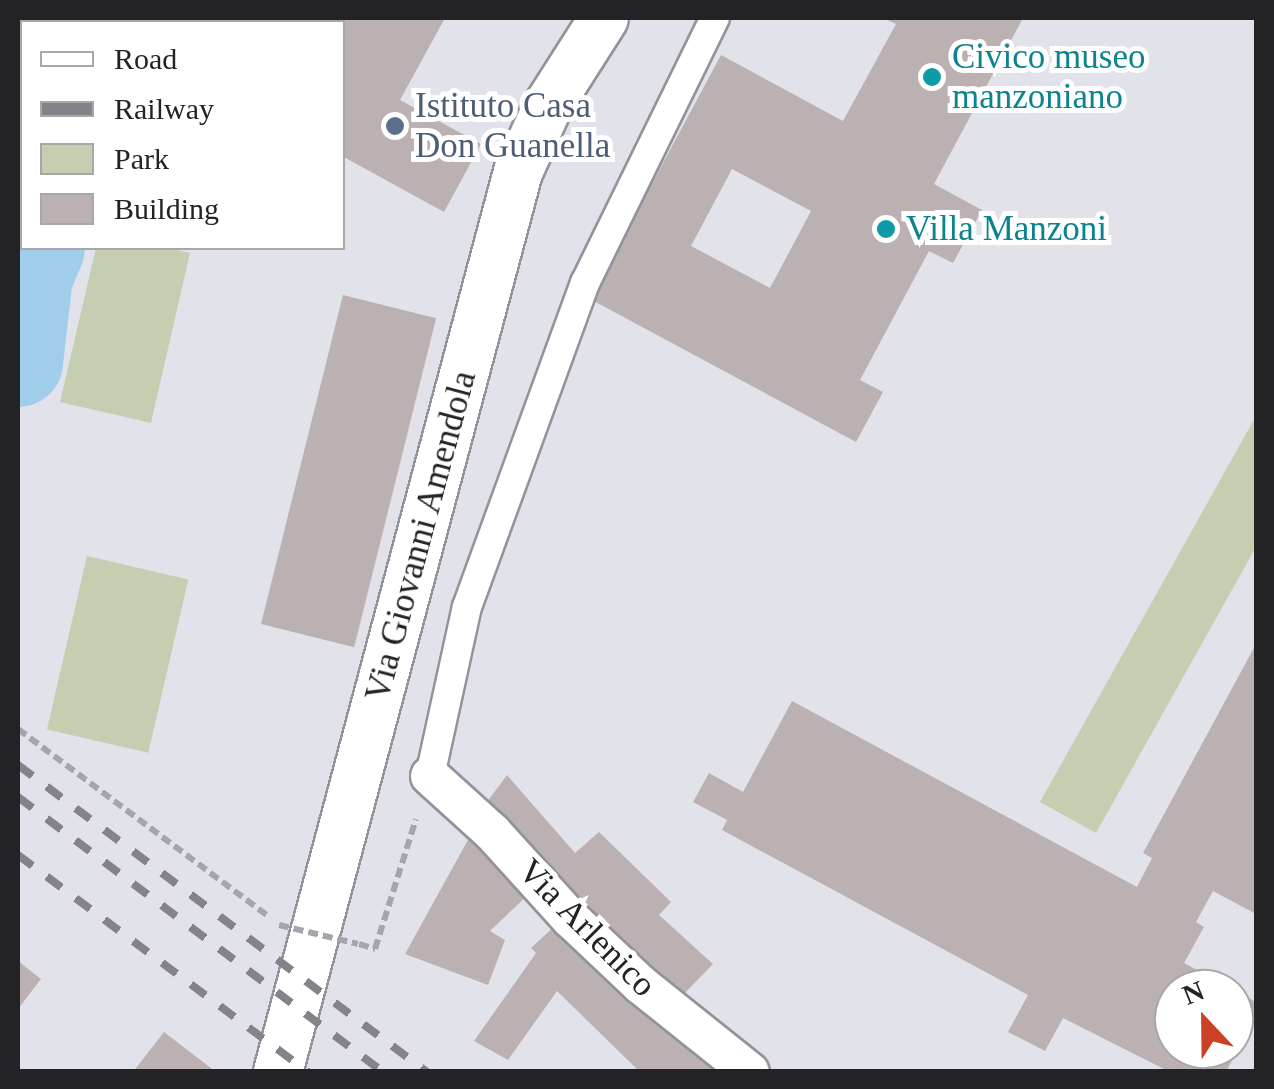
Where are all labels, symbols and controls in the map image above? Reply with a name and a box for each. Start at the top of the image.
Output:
legend [20,20,345,250]
place label: Civico museo manzoniano [952,36,1145,118]
text: Road [114,42,177,75]
marker: Civico museo manzoniano [921,66,943,88]
place label: Istituto Casa Don Guanella [415,85,610,167]
text: Railway [114,92,214,125]
marker: Istituto Casa Don Guanella [384,115,406,137]
text: Park [114,142,169,175]
text: Building [114,192,219,225]
place label: Villa Manzoni [906,208,1107,250]
marker: Villa Manzoni [875,218,897,240]
street label: Via Giovanni Amendola [356,365,486,707]
street label: Via Arlenico [509,850,665,1006]
north arrow [1154,969,1254,1069]
text: N [1178,974,1209,1011]

